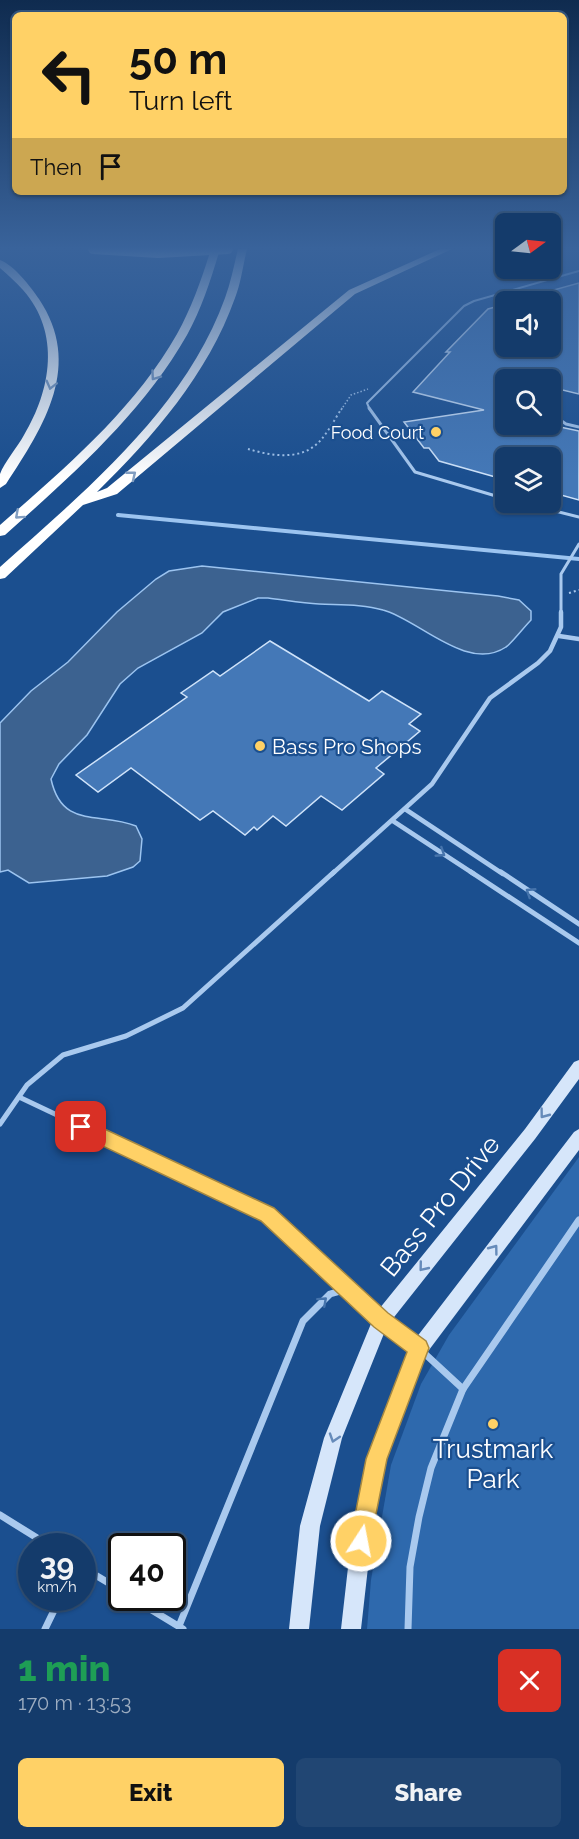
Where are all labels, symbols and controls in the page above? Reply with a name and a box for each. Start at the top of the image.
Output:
text: 50 m [129,35,227,84]
icon: left [30,36,108,114]
text: Turn left [129,85,232,116]
icon: arrive [94,150,127,183]
text: Then [30,154,82,180]
north arrow [495,213,561,279]
map controls [495,213,561,513]
button: sound [495,291,561,357]
button: search [495,369,561,435]
one-way arrow [151,370,162,381]
one-way arrow [46,380,59,390]
place label: Food Court [331,422,424,443]
marker: Food Court [429,425,443,439]
button: layers [495,447,561,513]
one-way arrow [125,471,136,482]
one-way arrow [15,508,26,519]
place label: Bass Pro Shops [272,734,422,759]
marker: Bass Pro Shops [253,739,267,753]
one-way arrow [435,846,446,857]
one-way arrow [526,887,536,899]
pin [55,1101,106,1152]
one-way arrow [540,1108,551,1119]
icon: arrive [64,1110,97,1143]
street label: Bass Pro Drive [374,1130,506,1282]
one-way arrow [487,1245,498,1256]
one-way arrow [420,1261,431,1272]
one-way arrow [316,1297,327,1308]
marker: Trustmark Park [486,1417,500,1431]
one-way arrow [328,1432,341,1443]
place label: Trustmark Park [433,1434,553,1494]
position arrow [329,1509,393,1573]
speed limit sign: 40 [108,1533,186,1611]
text: 39 [40,1547,74,1582]
text: km/h [37,1578,77,1596]
text: 1 min [18,1647,110,1689]
button: close [498,1649,561,1712]
text: 170 m · 13:53 [18,1691,131,1715]
button: Exit [18,1758,284,1827]
button: Share [296,1758,561,1827]

